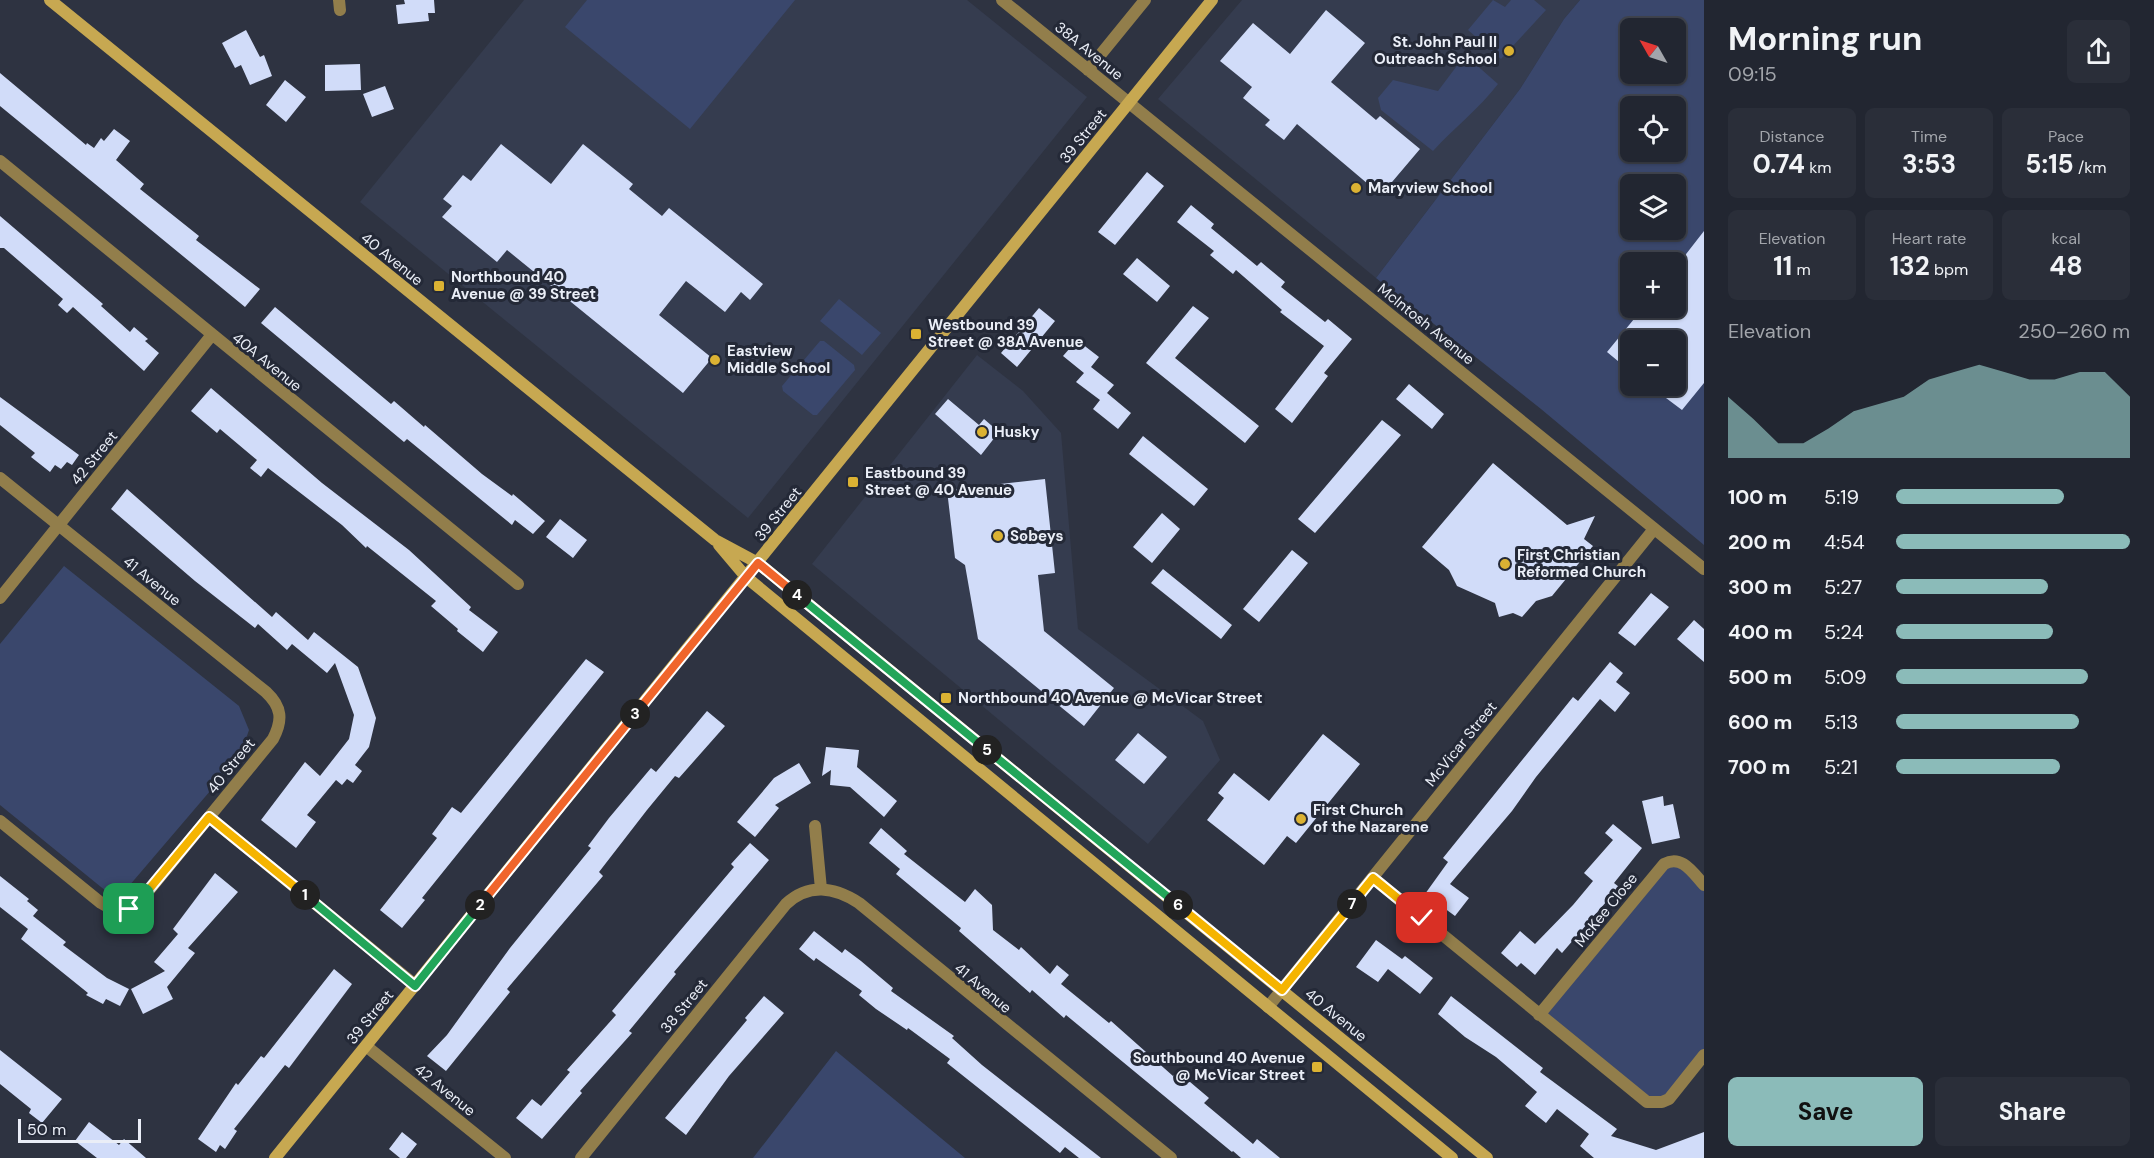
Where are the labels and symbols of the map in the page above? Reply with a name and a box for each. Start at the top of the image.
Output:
street label: 38A Avenue [1051,17,1127,85]
north arrow [1620,18,1686,84]
place label: St. John Paul II Outreach School [1374,32,1497,69]
marker: St. John Paul II Outreach School [1502,44,1516,58]
street label: 39 Street [1055,105,1111,167]
place label: Maryview School [1368,178,1492,198]
marker: Maryview School [1349,181,1363,195]
street label: 40 Avenue [357,228,427,290]
place label: Northbound 40 Avenue @ 39 Street [451,267,596,304]
marker: Northbound 40 Avenue @ 39 Street [432,279,446,293]
street label: McIntosh Avenue [1373,279,1479,369]
place label: Westbound 39 Street @ 38A Avenue [928,315,1084,352]
marker: Westbound 39 Street @ 38A Avenue [909,327,923,341]
street label: 40A Avenue [228,328,306,396]
place label: Eastview Middle School [727,341,830,378]
marker: Eastview Middle School [708,353,722,367]
place label: Husky [994,422,1040,442]
marker: Husky [975,425,989,439]
street label: 42 Street [66,427,122,489]
place label: Eastbound 39 Street @ 40 Avenue [865,463,1012,500]
marker: Eastbound 39 Street @ 40 Avenue [846,475,860,489]
street label: 39 Street [750,483,806,545]
place label: Sobeys [1010,526,1063,546]
marker: Sobeys [991,529,1005,543]
place label: First Christian Reformed Church [1517,545,1646,582]
street label: 41 Avenue [119,552,185,610]
marker: First Christian Reformed Church [1498,557,1512,571]
pin: 4 [782,580,812,610]
place label: Northbound 40 Avenue @ McVicar Street [958,688,1263,708]
marker: Northbound 40 Avenue @ McVicar Street [939,691,953,705]
street label: McVicar Street [1421,697,1501,791]
pin: 3 [620,699,650,729]
street label: 40 Street [203,734,260,798]
pin: 5 [972,735,1002,765]
place label: First Church of the Nazarene [1313,800,1429,837]
marker: First Church of the Nazarene [1294,812,1308,826]
street label: McKee Close [1570,869,1642,951]
pin: 1 [290,880,320,910]
pin [103,883,154,934]
pin: 7 [1337,889,1367,919]
pin: 2 [465,890,495,920]
pin: 6 [1163,890,1193,920]
pin [1396,892,1447,943]
street label: 41 Avenue [950,958,1016,1018]
street label: 38 Street [656,975,712,1037]
street label: 40 Avenue [1301,984,1371,1046]
street label: 39 Street [342,986,398,1048]
place label: Southbound 40 Avenue @ McVicar Street [1133,1048,1305,1085]
street label: 42 Avenue [410,1059,480,1121]
marker: Southbound 40 Avenue @ McVicar Street [1310,1060,1324,1074]
scale bar [18,1116,141,1144]

